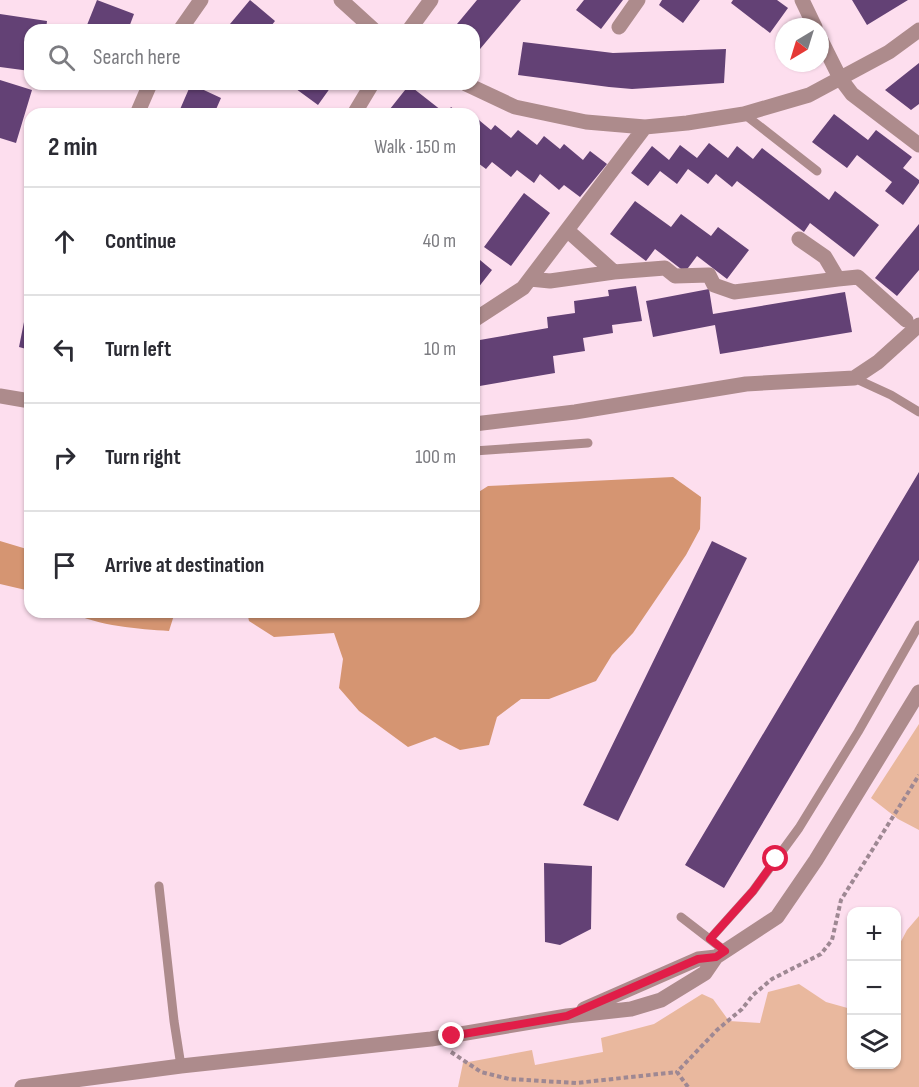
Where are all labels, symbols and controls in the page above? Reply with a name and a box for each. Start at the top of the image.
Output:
north arrow [775,18,829,72]
search box [24,24,480,90]
icon: search [45,41,78,74]
text: Search here [93,44,180,71]
text: 2 min [48,132,98,163]
text: Walk · 150 m [374,135,456,159]
icon: ahead [48,225,81,258]
text: Continue [105,228,176,255]
text: 40 m [423,229,456,253]
icon: left [48,333,81,366]
text: Turn left [105,336,171,363]
text: 10 m [424,337,456,361]
icon: right [48,441,81,474]
text: Turn right [105,444,181,471]
text: 100 m [415,445,456,469]
icon: arrive [48,549,81,582]
text: Arrive at destination [105,552,264,579]
route start [762,845,788,871]
map controls [847,907,901,1069]
button: + [847,907,901,961]
button: − [847,961,901,1015]
button: layers [847,1015,901,1069]
route end [438,1022,464,1048]

